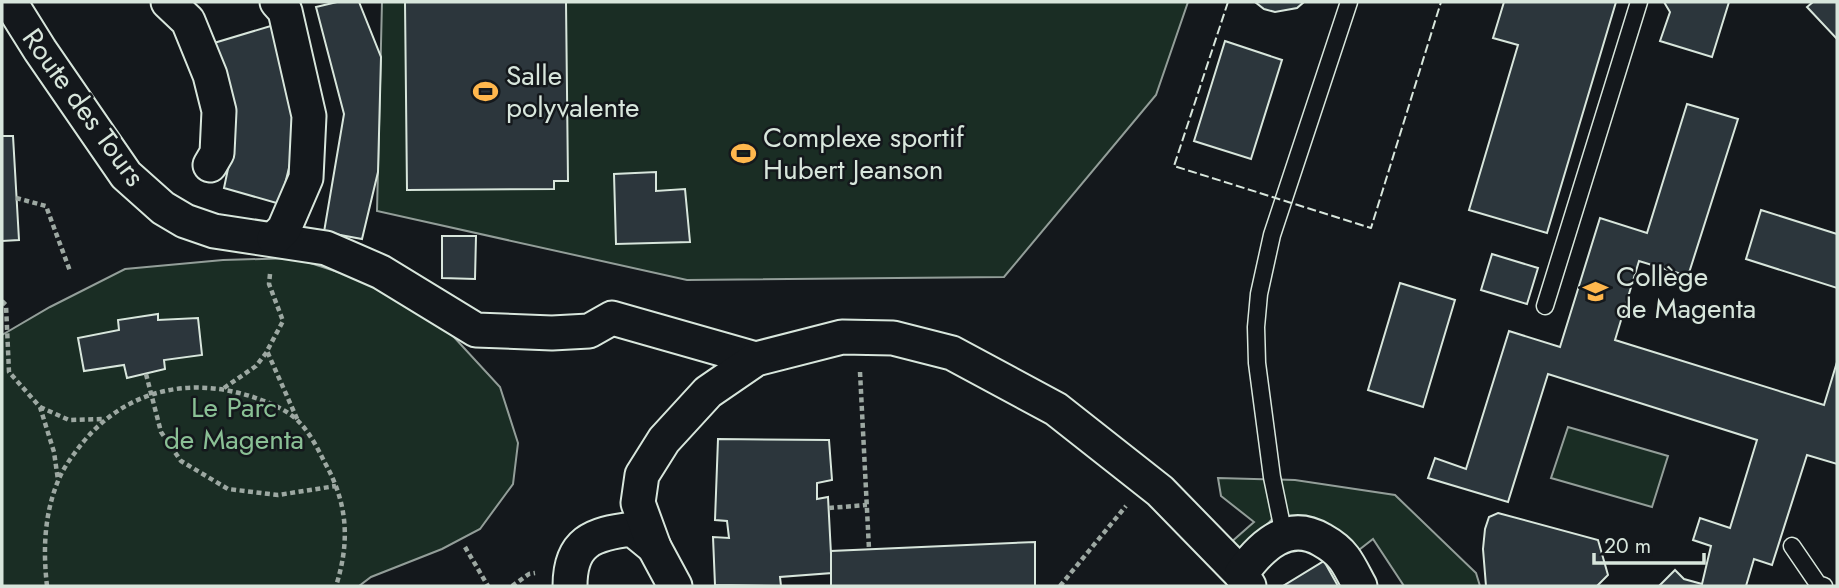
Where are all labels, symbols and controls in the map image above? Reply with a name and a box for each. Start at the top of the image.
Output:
street label: Route des Tours [12,20,155,195]
place label: Salle polyvalente [506,55,639,128]
sports icon: Salle polyvalente [472,77,500,105]
place label: Complexe sportif Hubert Jeanson [763,117,965,190]
sports icon: Complexe sportif Hubert Jeanson [729,139,757,167]
place label: Collège de Magenta [1616,256,1756,329]
school or university icon: Collège de Magenta [1582,278,1610,306]
park label: Le Parc de Magenta [164,387,304,460]
scale bar [1594,522,1704,566]
text: 20 m [1604,531,1651,561]

